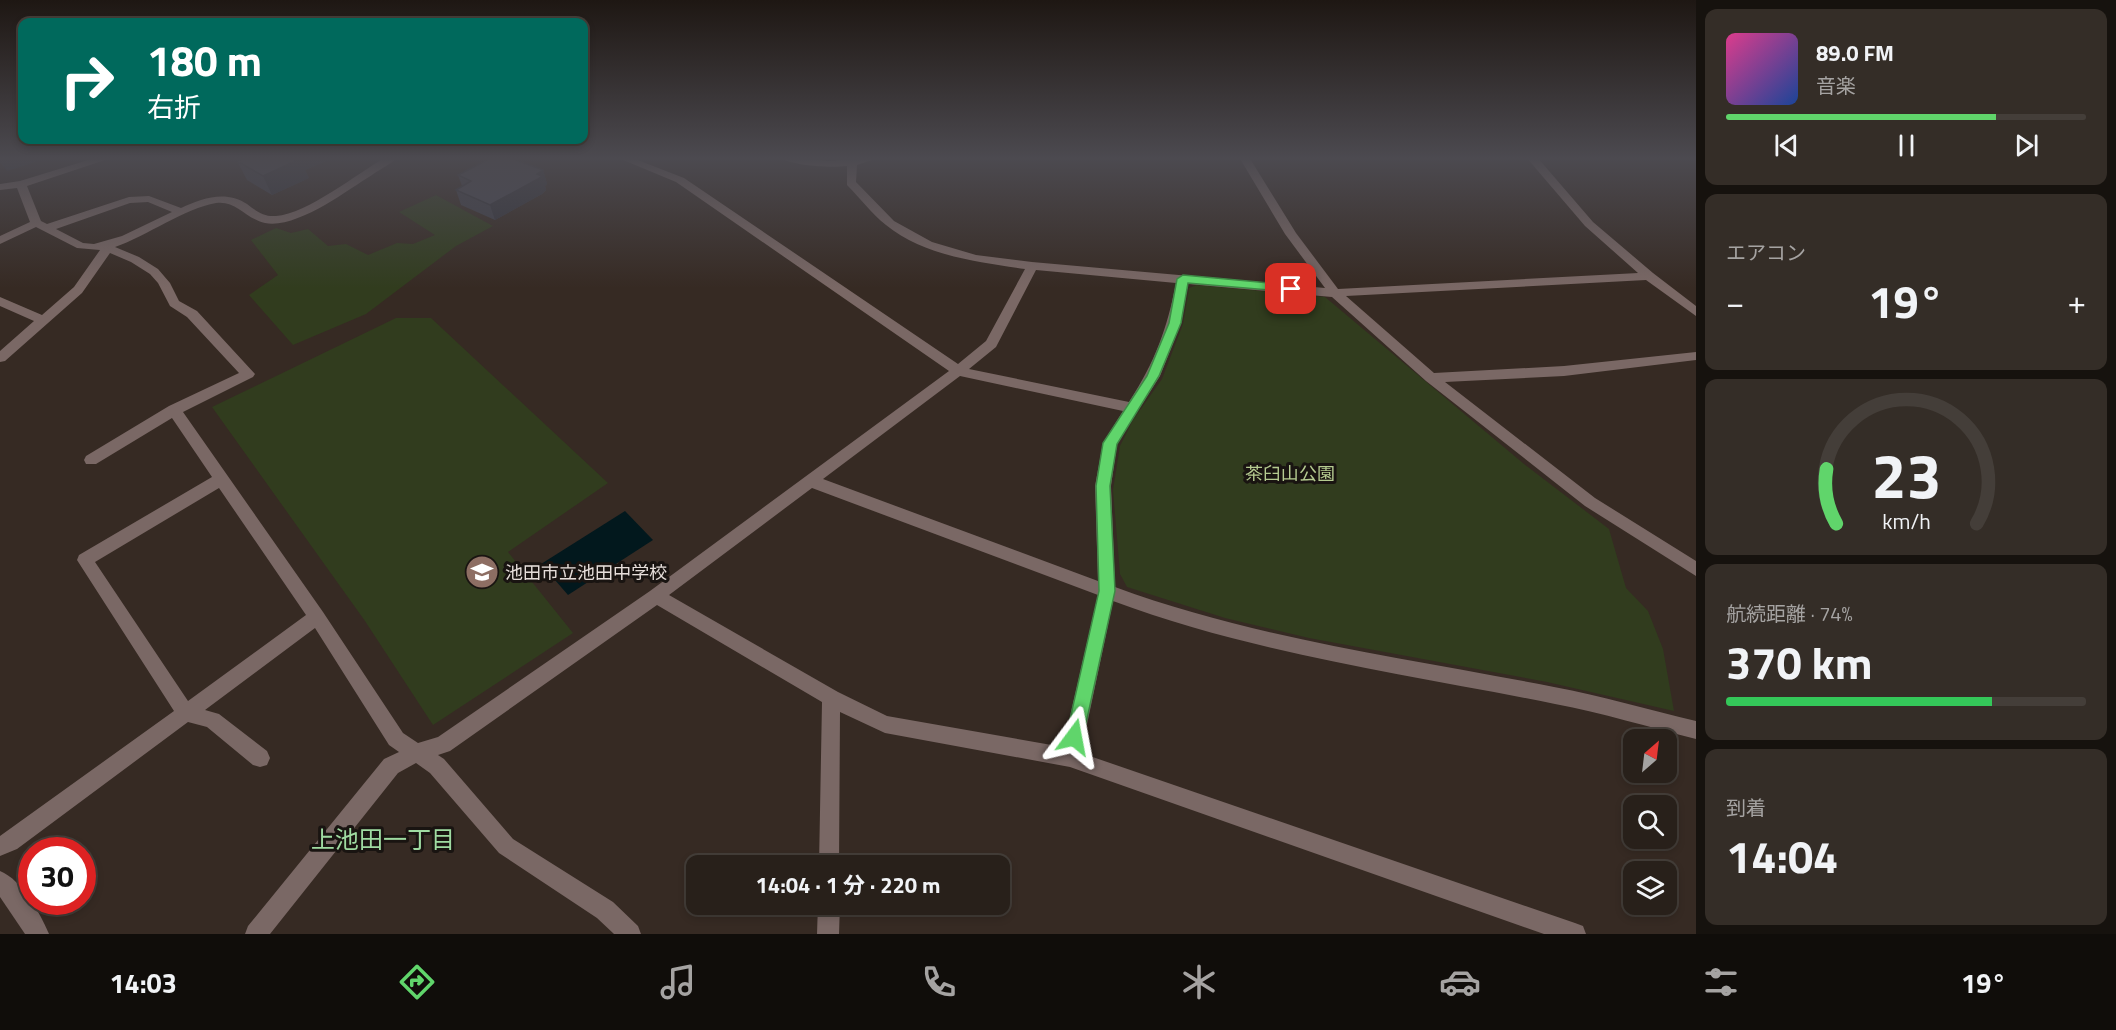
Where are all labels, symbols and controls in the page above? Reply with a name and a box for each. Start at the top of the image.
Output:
text: 180 m [147,28,262,92]
text: 89.0 FM [1816,36,1894,70]
icon: right [48,42,126,120]
text: 音楽 [1816,70,1856,101]
text: 右折 [147,86,201,127]
icon: previous [1770,129,1803,162]
icon: pause [1890,129,1923,162]
icon: next [2010,129,2043,162]
text: エアコン [1726,237,1806,268]
pin [1265,263,1316,314]
text: 19° [1868,267,1944,335]
icon: arrive [1274,272,1307,305]
text: − [1726,277,1744,327]
text: + [2068,277,2086,327]
text: 23 [1871,427,1941,522]
park label: 茶臼山公園 [1245,460,1335,487]
text: km/h [1882,505,1930,537]
school or university icon: 池田市立池田中学校 [464,554,500,590]
place label: 池田市立池田中学校 [505,559,667,586]
text: 航続距離 · 74% [1726,598,1853,629]
text: 370 km [1726,628,1872,696]
position arrow [1042,705,1106,769]
north arrow [1623,729,1677,783]
map controls [1623,729,1677,915]
text: 到着 [1726,792,1766,823]
button: search [1623,795,1677,849]
district label: 上池田一丁目 [311,821,455,857]
text: 14:04 [1726,822,1838,890]
speed limit sign: 30 [18,837,96,915]
button: layers [1623,861,1677,915]
text: 14:04 · 1 分 · 220 m [756,868,940,902]
icon: directions [396,961,438,1003]
icon: music [657,961,699,1003]
icon: phone [918,961,960,1003]
icon: climate [1178,961,1220,1003]
icon: car [1439,961,1481,1003]
icon: filters [1700,961,1742,1003]
text: 14:03 [109,962,177,1003]
text: 19° [1961,962,2006,1003]

